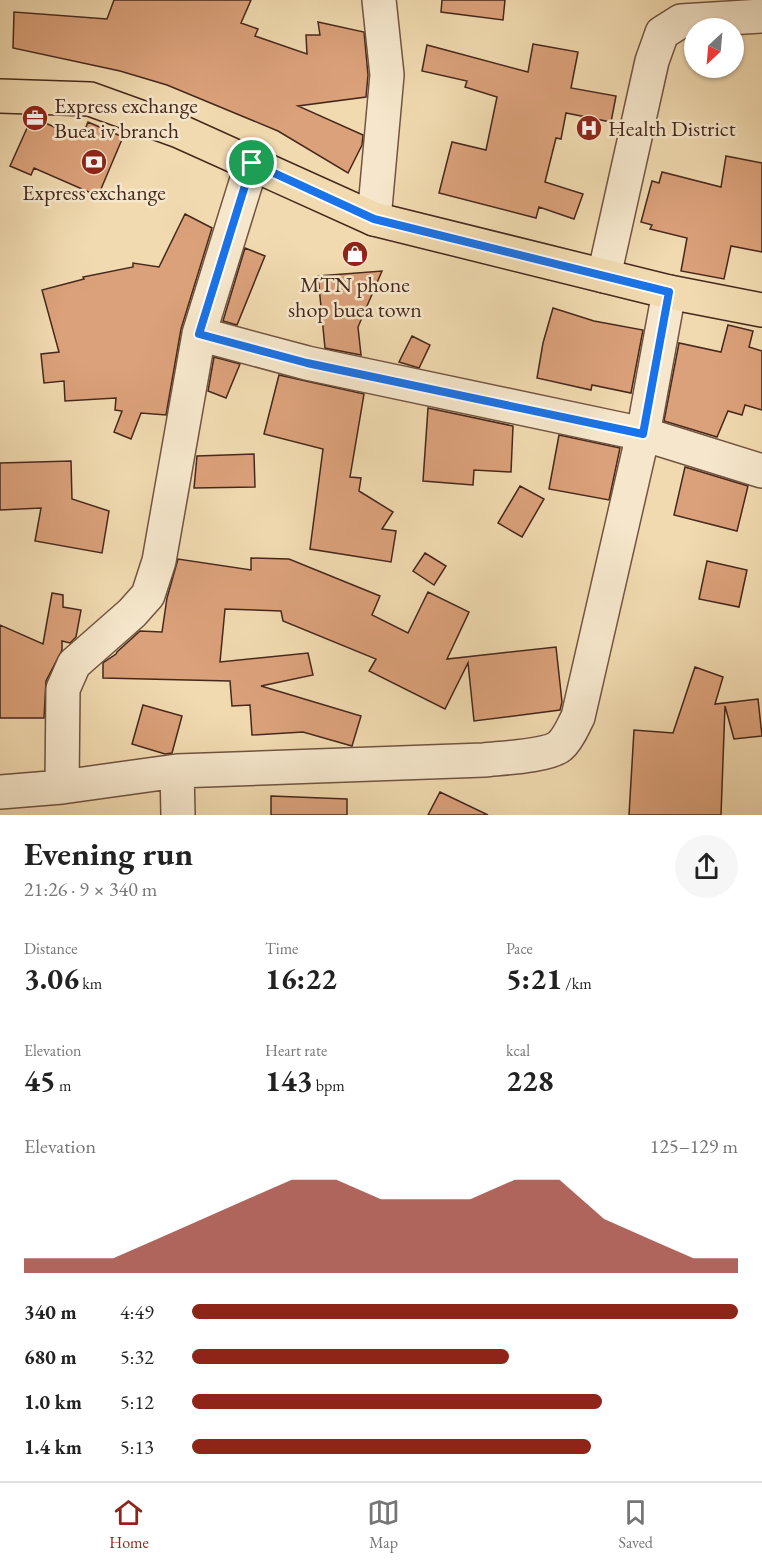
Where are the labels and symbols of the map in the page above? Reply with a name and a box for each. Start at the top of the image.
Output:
north arrow [684,18,744,78]
place label: Express exchange Buea iv branch [54,91,198,145]
office icon: Express exchange Buea iv branch [20,103,50,133]
hospital icon: Health District [574,113,604,143]
place label: Health District [608,114,736,143]
pin [226,137,277,188]
bank icon: Express exchange [79,147,109,177]
place label: Express exchange [22,178,166,207]
shop icon: MTN phone shop buea town [340,239,370,269]
place label: MTN phone shop buea town [288,270,422,324]

